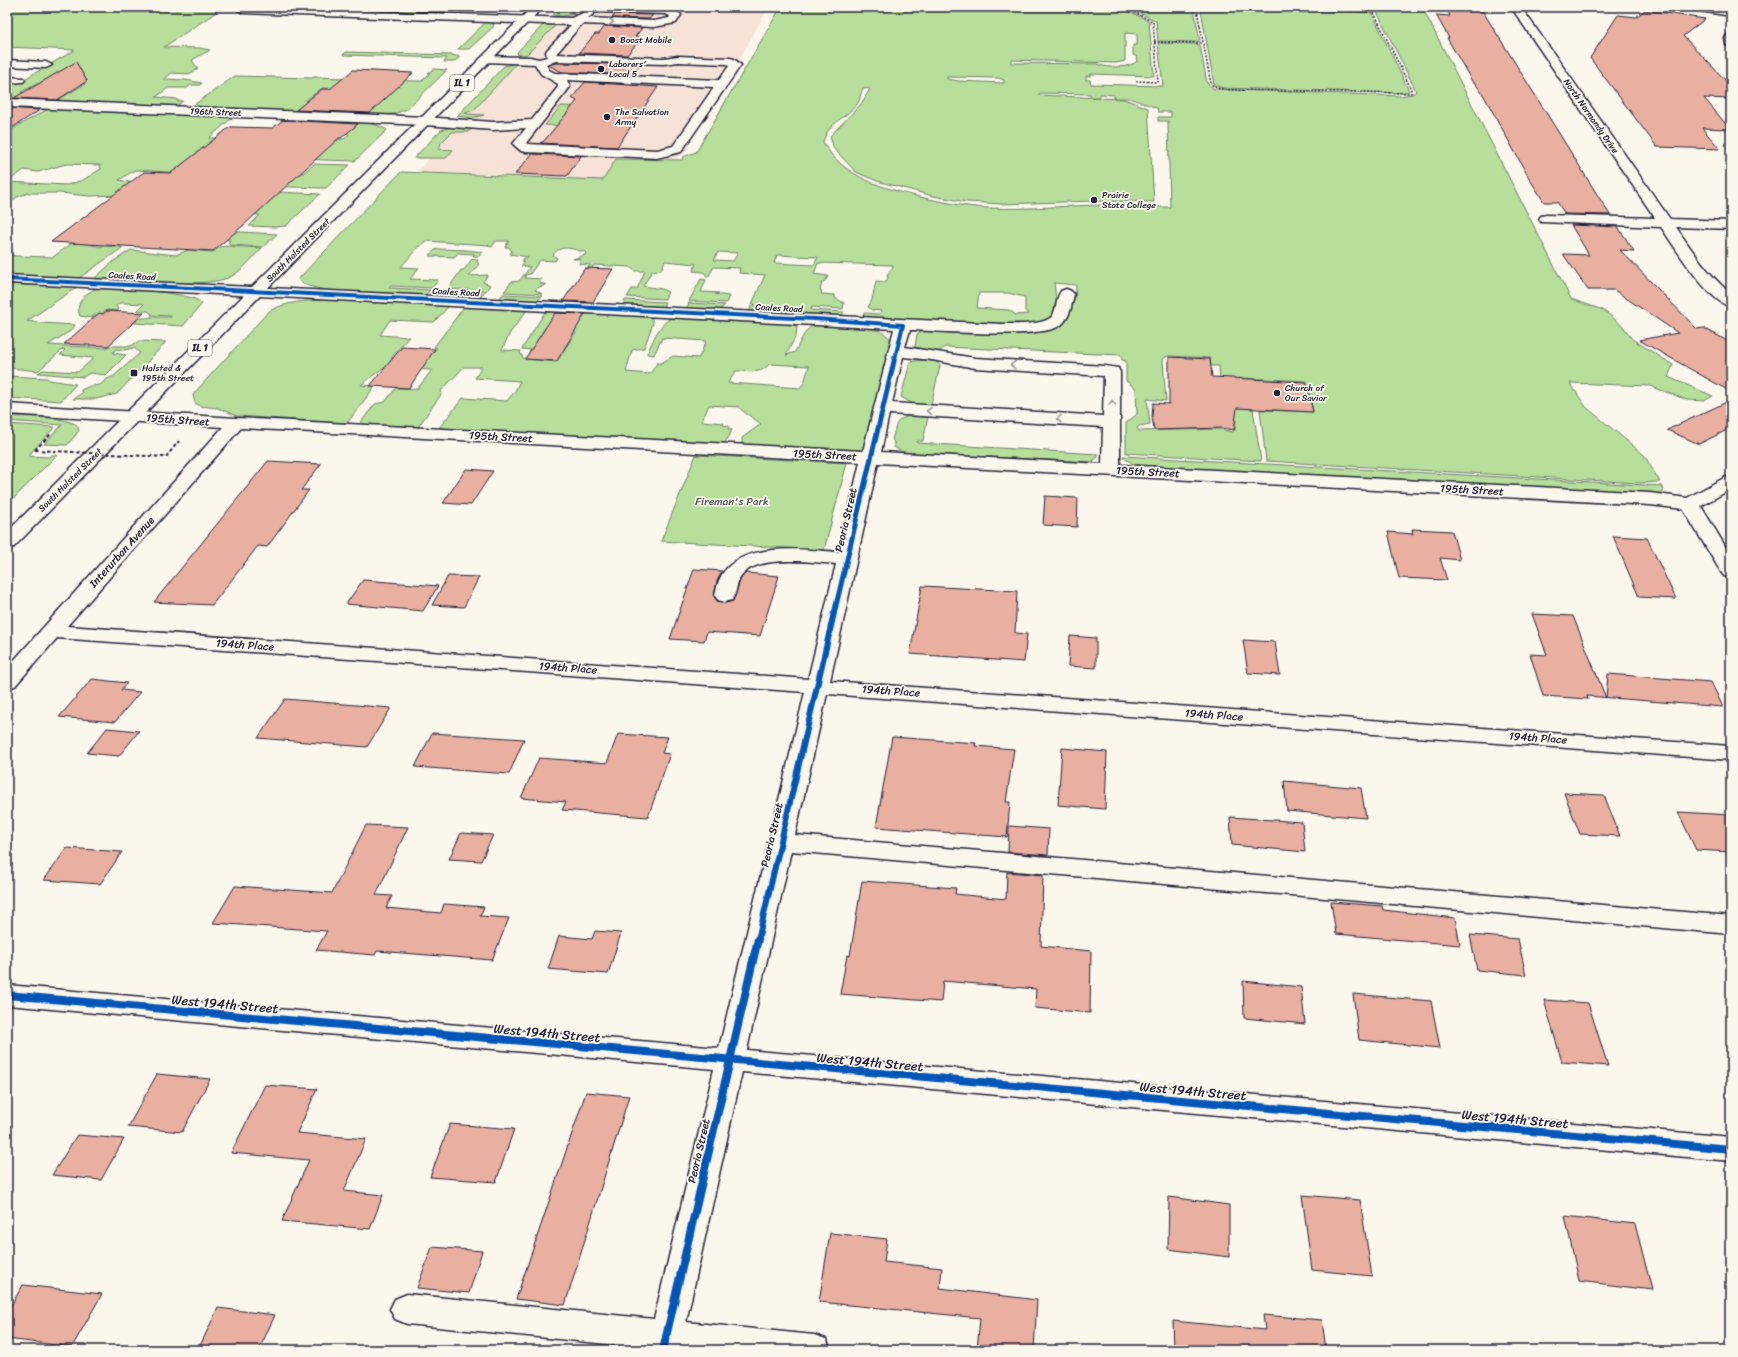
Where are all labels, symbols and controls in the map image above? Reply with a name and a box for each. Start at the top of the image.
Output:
one-way arrow [608,18,614,27]
place label: Boost Mobile [620,32,672,48]
marker: Boost Mobile [607,35,617,45]
place label: Laborers' Local 5 [609,56,646,82]
marker: Laborers' Local 5 [596,64,606,74]
road number: IL 1 [450,75,474,91]
street label: North Normandy Drive [1559,75,1623,157]
street label: 196th Street [190,103,242,121]
place label: The Salvation Army [614,104,669,130]
marker: The Salvation Army [602,112,612,122]
place label: Prairie State College [1102,187,1156,213]
marker: Prairie State College [1089,195,1099,205]
street label: South Halsted Street [262,214,334,286]
street label: Coales Road [108,267,157,285]
street label: Coales Road [432,283,481,301]
street label: Coales Road [755,299,804,317]
road number: IL 1 [188,340,212,356]
place label: Halsted & 195th Street [142,360,194,386]
one-way arrow [1010,361,1016,370]
marker: Halsted & 195th Street [129,368,139,378]
place label: Church of Our Savior [1285,380,1328,406]
marker: Church of Our Savior [1272,388,1282,398]
one-way arrow [1108,400,1116,406]
one-way arrow [926,407,932,416]
street label: 195th Street [146,408,211,432]
one-way arrow [1056,414,1062,423]
street label: 195th Street [469,426,533,448]
street label: South Halsted Street [34,444,106,516]
street label: 195th Street [793,444,857,466]
street label: 195th Street [1116,461,1180,483]
street label: 195th Street [1440,479,1504,501]
street label: Peoria Street [829,486,863,554]
park label: Fireman's Park [695,492,769,511]
street label: Interurban Avenue [84,511,160,593]
street label: 194th Place [215,633,275,657]
street label: 194th Place [538,656,598,680]
street label: 194th Place [861,679,921,703]
street label: 194th Place [1184,703,1244,727]
street label: 194th Place [1508,726,1568,750]
street label: Peoria Street [755,801,789,869]
street label: West 194th Street [171,988,280,1020]
street label: West 194th Street [493,1017,602,1049]
street label: West 194th Street [816,1046,925,1078]
street label: West 194th Street [1139,1075,1248,1107]
street label: West 194th Street [1461,1103,1570,1135]
street label: Peoria Street [682,1117,716,1185]

